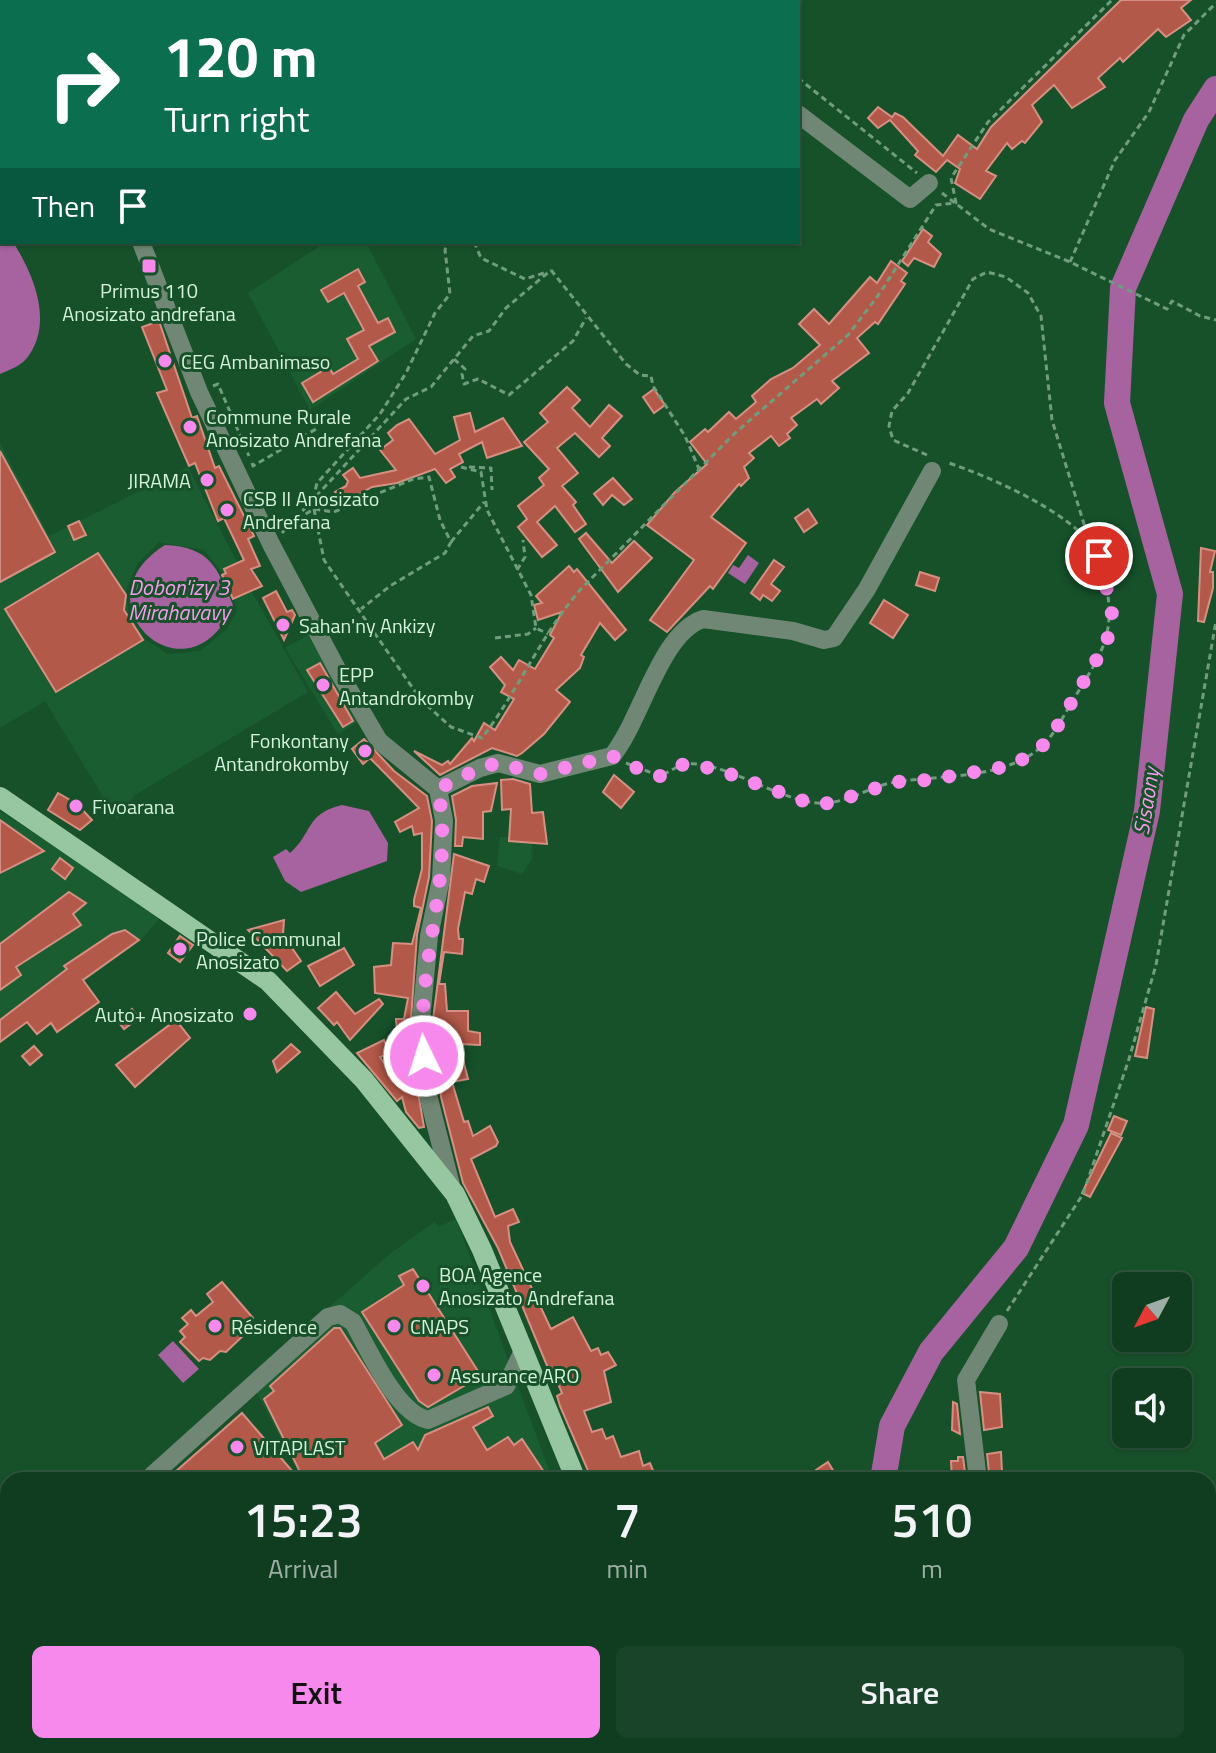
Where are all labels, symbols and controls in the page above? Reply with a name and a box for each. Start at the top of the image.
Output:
text: 120 m [164,14,317,99]
icon: right [32,32,136,136]
text: Turn right [164,91,309,146]
text: Then [32,183,95,229]
icon: arrive [111,184,155,228]
marker: Primus 110 Anosizato andrefana [140,257,158,275]
place label: Primus 110 Anosizato andrefana [62,275,236,329]
place label: CEG Ambanimaso [181,346,330,377]
marker: CEG Ambanimaso [156,352,174,370]
place label: Commune Rurale Anosizato Andrefana [206,401,381,455]
marker: Commune Rurale Anosizato Andrefana [181,418,199,436]
place label: JIRAMA [127,465,191,496]
marker: JIRAMA [198,471,216,489]
place label: CSB II Anosizato Andrefana [243,483,379,537]
marker: CSB II Anosizato Andrefana [218,501,236,519]
pin [1065,522,1133,590]
icon: arrive [1077,534,1121,578]
water label: Dobon'izy 3 Mirahavavy [128,570,233,629]
place label: Sahan'ny Ankizy [299,610,436,641]
marker: Sahan'ny Ankizy [274,616,292,634]
place label: EPP Antandrokomby [339,659,474,713]
marker: EPP Antandrokomby [314,676,332,694]
place label: Fonkontany Antandrokomby [214,725,349,779]
marker: Fonkontany Antandrokomby [356,742,374,760]
water label: Sisaony [1124,762,1169,837]
place label: Fivoarana [92,791,175,822]
marker: Fivoarana [67,797,85,815]
place label: Police Communal Anosizato [196,923,341,977]
marker: Police Communal Anosizato [171,940,189,958]
place label: Auto+ Anosizato [95,999,234,1030]
marker: Auto+ Anosizato [241,1005,259,1023]
position arrow [382,1014,466,1098]
place label: BOA Agence Anosizato Andrefana [439,1259,614,1313]
north arrow [1112,1272,1192,1352]
map controls [1112,1272,1192,1448]
marker: BOA Agence Anosizato Andrefana [414,1277,432,1295]
place label: Résidence [231,1311,317,1342]
place label: CNAPS [410,1311,469,1342]
marker: Résidence [206,1317,224,1335]
marker: CNAPS [385,1317,403,1335]
place label: Assurance ARO [450,1360,579,1391]
marker: Assurance ARO [425,1366,443,1384]
button: sound [1112,1368,1192,1448]
place label: VITAPLAST [253,1432,346,1463]
marker: VITAPLAST [228,1438,246,1456]
text: 15:23 [244,1483,363,1556]
text: 7 [614,1483,641,1556]
text: 510 [892,1483,972,1556]
text: Arrival [268,1549,338,1588]
text: min [606,1549,648,1588]
text: m [921,1549,943,1588]
button: Exit [32,1646,600,1738]
button: Share [616,1646,1184,1738]

